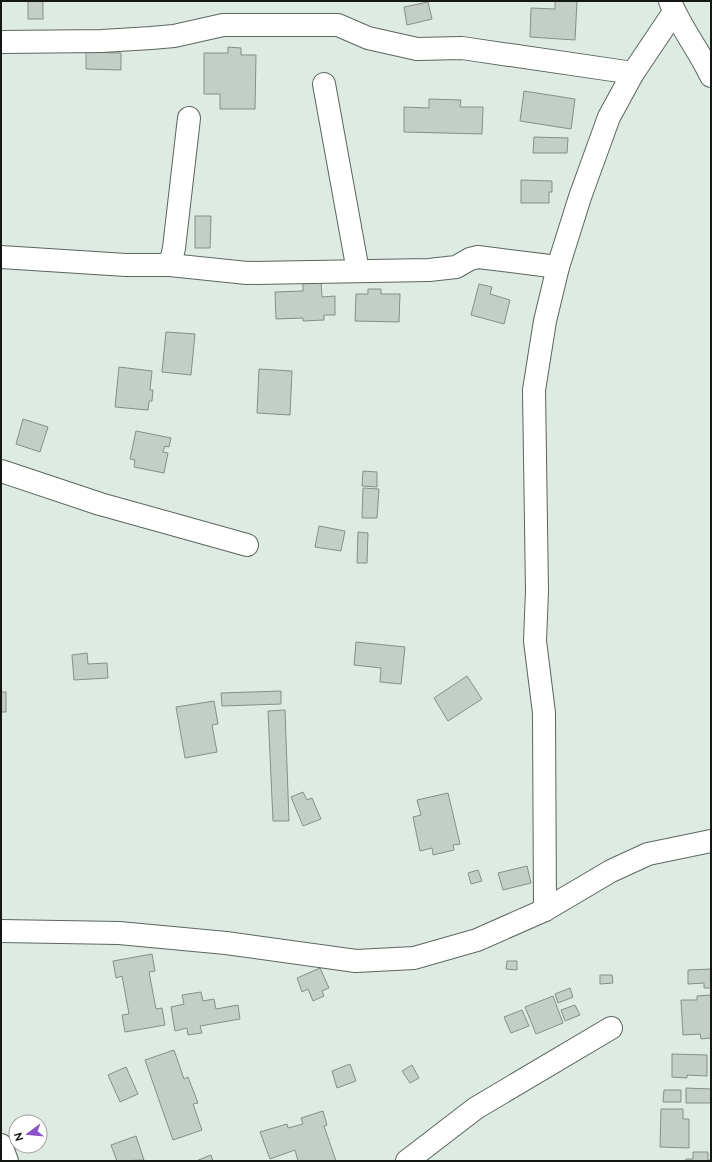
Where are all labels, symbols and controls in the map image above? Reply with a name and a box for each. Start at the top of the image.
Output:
north arrow [8,1114,48,1154]
text: N [11,1131,26,1142]

